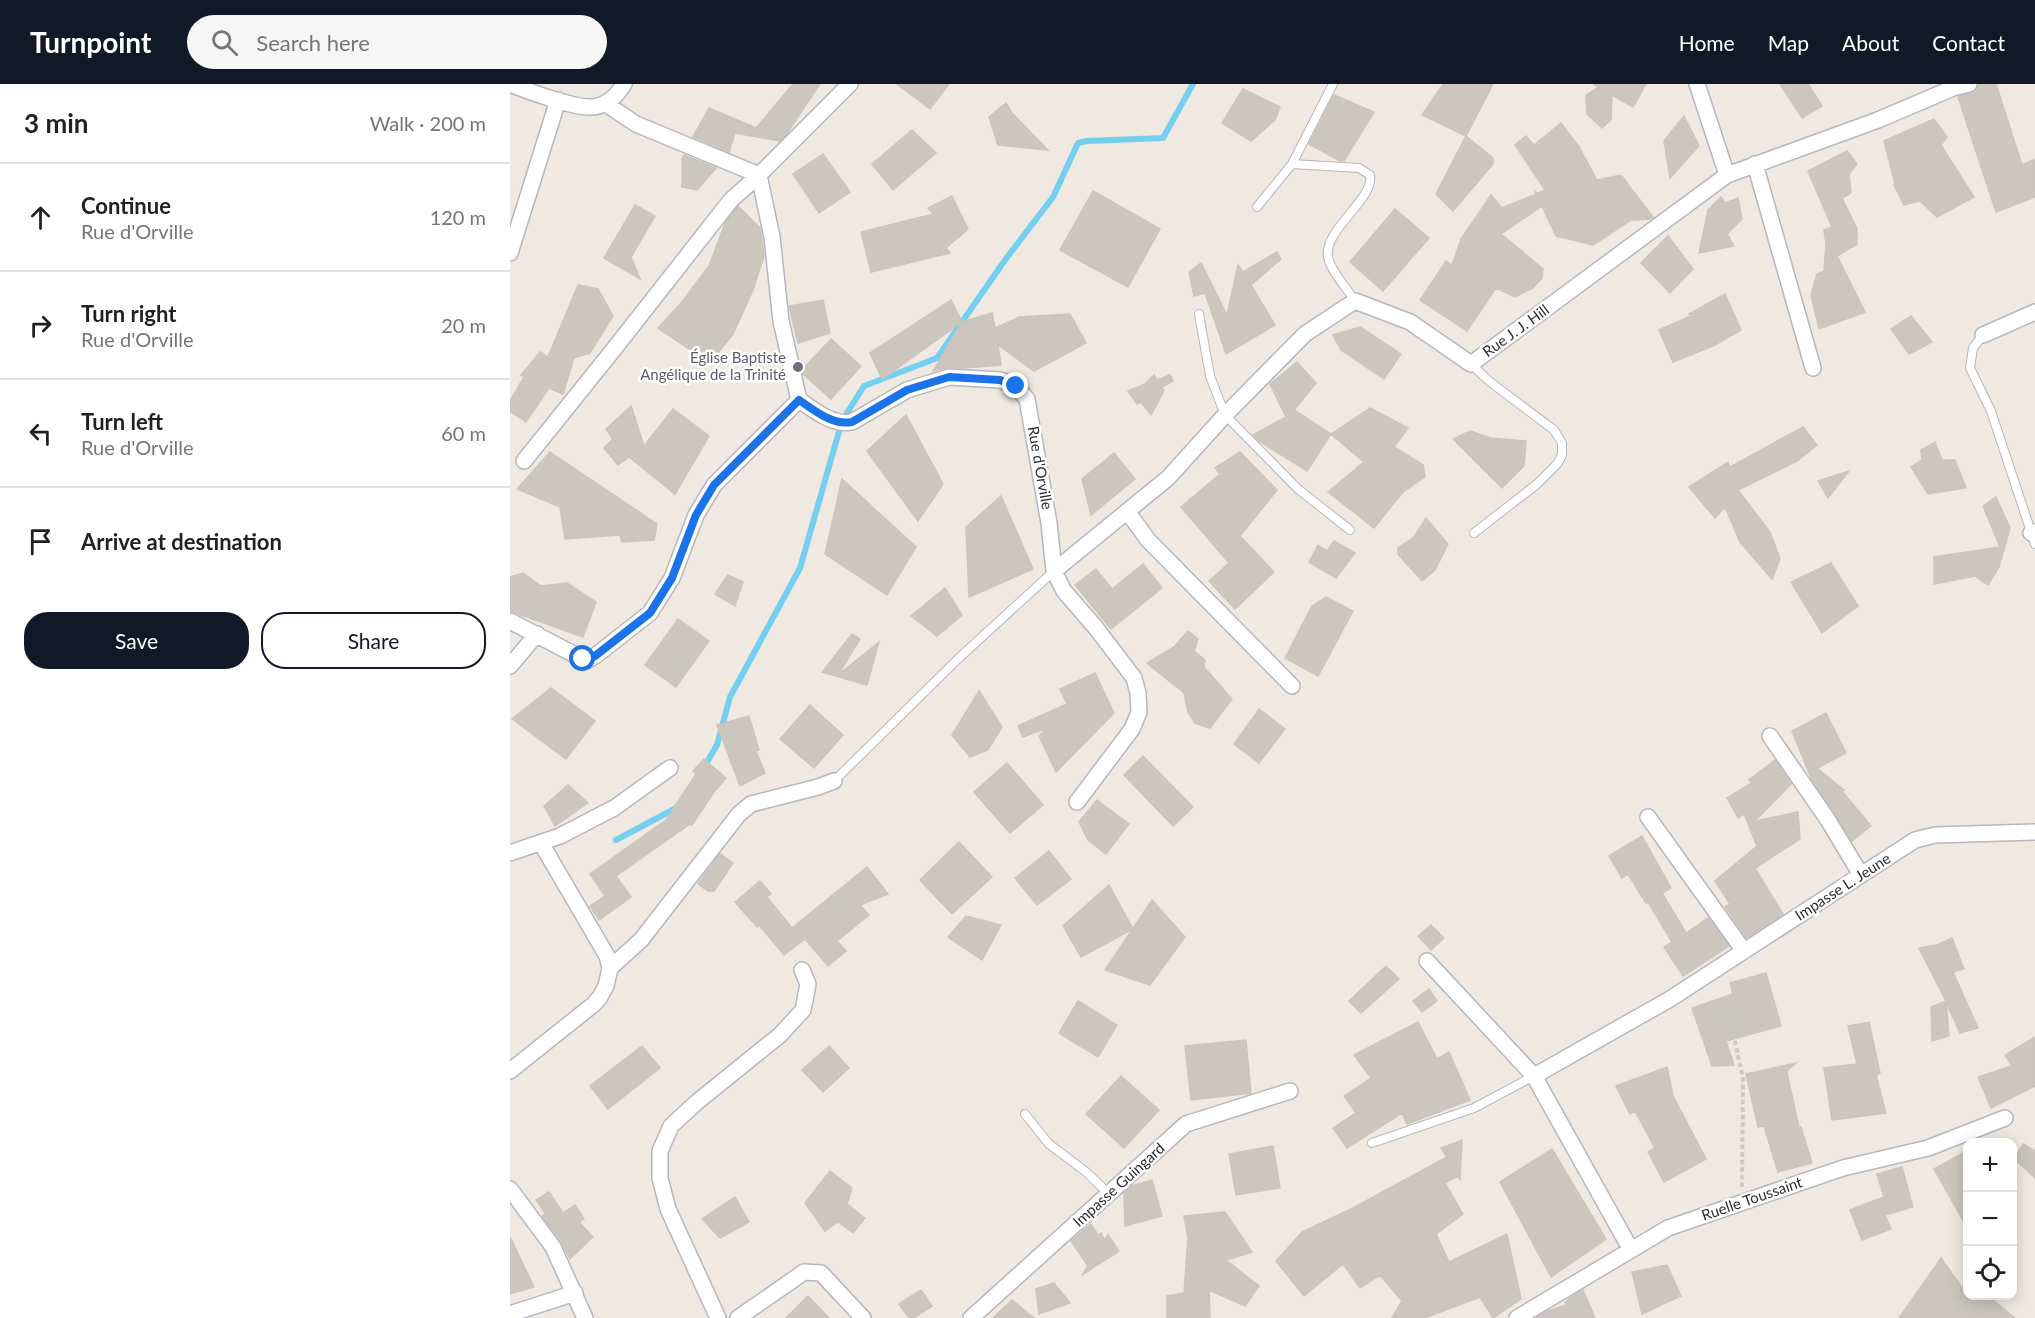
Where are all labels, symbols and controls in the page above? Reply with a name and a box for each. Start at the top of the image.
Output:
search box [187,15,607,69]
text: Turnpoint [30,25,151,59]
icon: search [208,26,241,59]
text: Search here [256,29,370,56]
text: Home [1679,30,1735,55]
text: Map [1768,30,1809,55]
text: About [1842,30,1899,55]
text: Contact [1932,30,2005,55]
text: 3 min [24,107,88,139]
text: Walk · 200 m [370,111,486,135]
text: Continue [81,192,171,219]
icon: ahead [24,201,57,234]
text: 120 m [430,205,486,229]
text: Rue d'Orville [81,219,193,243]
text: Turn right [81,300,176,327]
street label: Rue J. J. Hill [1479,300,1552,360]
icon: right [24,309,57,342]
text: 20 m [441,313,486,337]
text: Rue d'Orville [81,327,193,351]
place label: Église Baptiste Angélique de la Trinité [640,348,786,383]
marker: Église Baptiste Angélique de la Trinité [791,360,805,374]
route end [1002,372,1028,398]
text: Turn left [81,408,163,435]
icon: left [24,417,57,450]
text: 60 m [441,421,486,445]
street label: Rue d'Orville [1025,425,1057,511]
text: Rue d'Orville [81,435,193,459]
icon: arrive [24,525,57,558]
text: Arrive at destination [81,528,282,555]
button: Save [24,612,249,669]
button: Share [261,612,486,669]
route start [569,645,595,671]
street label: Impasse L. Jeune [1791,849,1894,924]
street label: Impasse Guingard [1069,1138,1168,1230]
map controls [1963,1138,2017,1300]
button: + [1963,1138,2017,1192]
street label: Ruelle Toussaint [1699,1172,1805,1224]
button: − [1963,1192,2017,1246]
button: locate [1963,1246,2017,1300]

